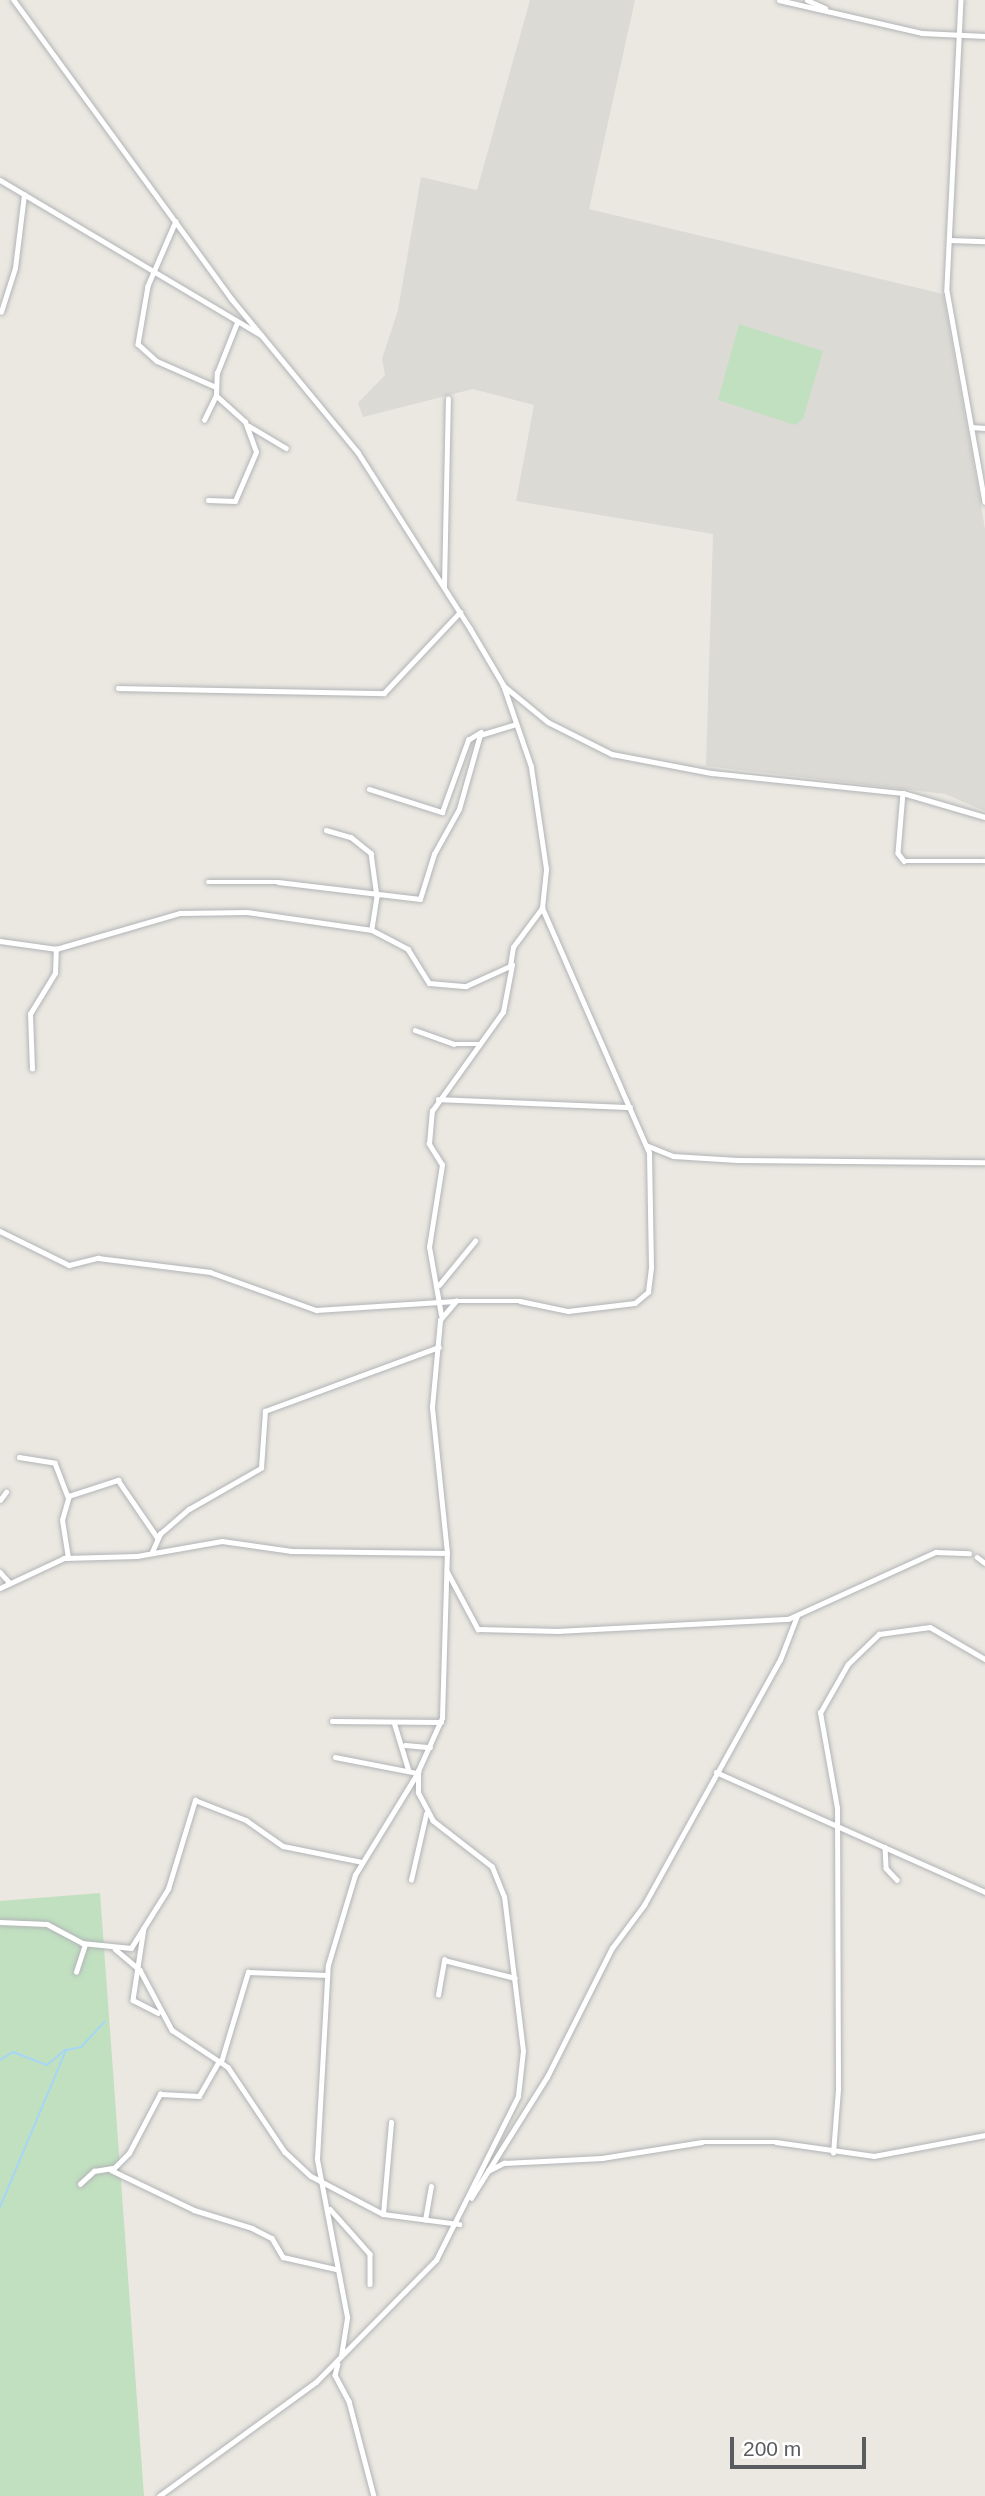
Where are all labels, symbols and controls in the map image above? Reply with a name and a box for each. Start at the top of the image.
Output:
scale bar [733,2422,870,2466]
text: 200 m [743,2437,801,2460]

